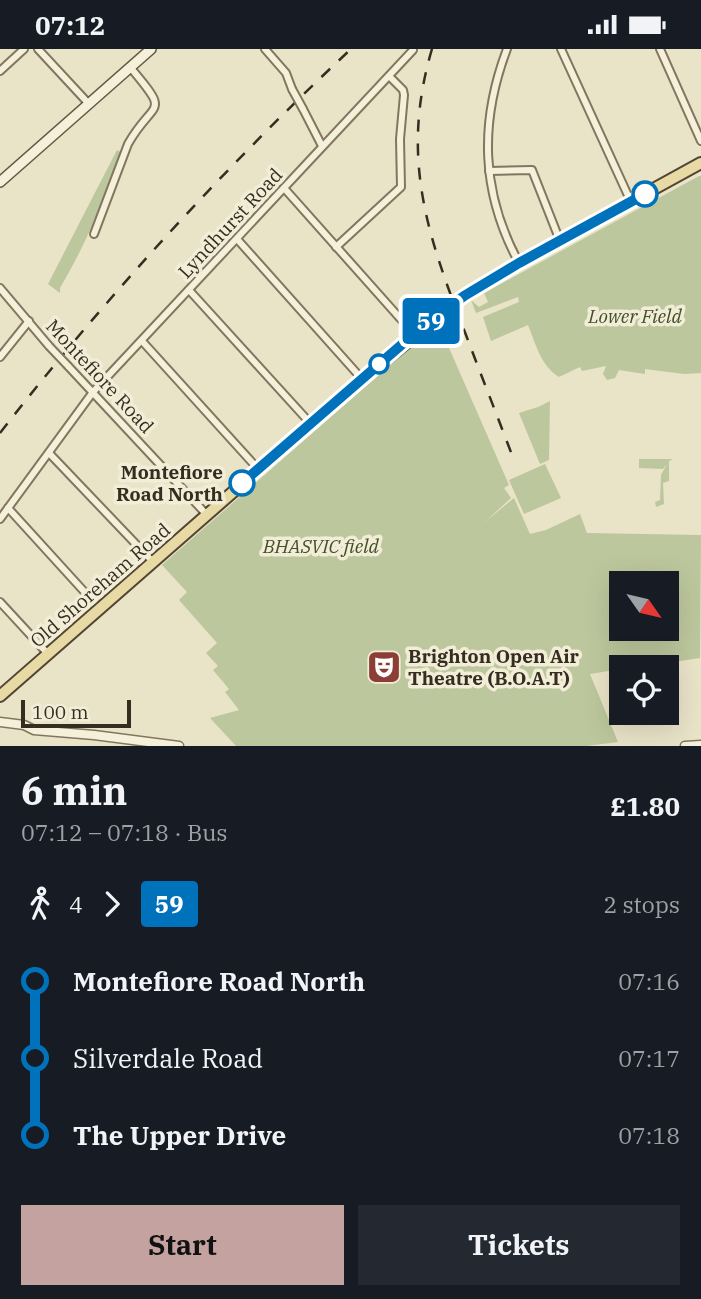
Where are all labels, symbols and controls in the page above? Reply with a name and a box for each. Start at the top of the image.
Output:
text: 07:12 [35,8,105,42]
street label: Lyndhurst Road [173,163,287,283]
unlabelled marker [632,181,658,207]
line badge: 59 [400,298,462,344]
park label: Lower Field [587,304,682,328]
text: 59 [417,305,445,337]
street label: Montefiore Road [41,314,159,438]
unlabelled marker [369,354,389,374]
place label: Montefiore Road North [116,460,223,506]
marker: Montefiore Road North [229,470,255,496]
street label: Old Shoreham Road [25,518,175,652]
park label: BHASVIC field [262,534,380,558]
north arrow [609,571,679,641]
map controls [609,571,679,725]
place label: Brighton Open Air Theatre (B.O.A.T) [408,644,580,690]
theatre icon: Brighton Open Air Theatre (B.O.A.T) [365,648,403,686]
button: locate [609,655,679,725]
scale bar [21,697,131,729]
text: 100 m [32,700,89,724]
text: 6 min [21,766,127,815]
text: £1.80 [610,789,680,823]
text: 07:12 – 07:18 · Bus [21,817,228,847]
icon: walk [21,885,59,923]
icon: forward [93,885,131,923]
text: 59 [155,888,184,920]
text: 4 [69,889,83,919]
text: 2 stops [603,889,680,919]
text: Montefiore Road North [73,964,365,998]
text: 07:16 [618,966,680,996]
text: Silverdale Road [73,1041,263,1075]
text: 07:17 [618,1043,680,1073]
text: The Upper Drive [73,1118,286,1152]
text: 07:18 [618,1120,680,1150]
button: Start [21,1205,344,1285]
button: Tickets [358,1205,680,1285]

